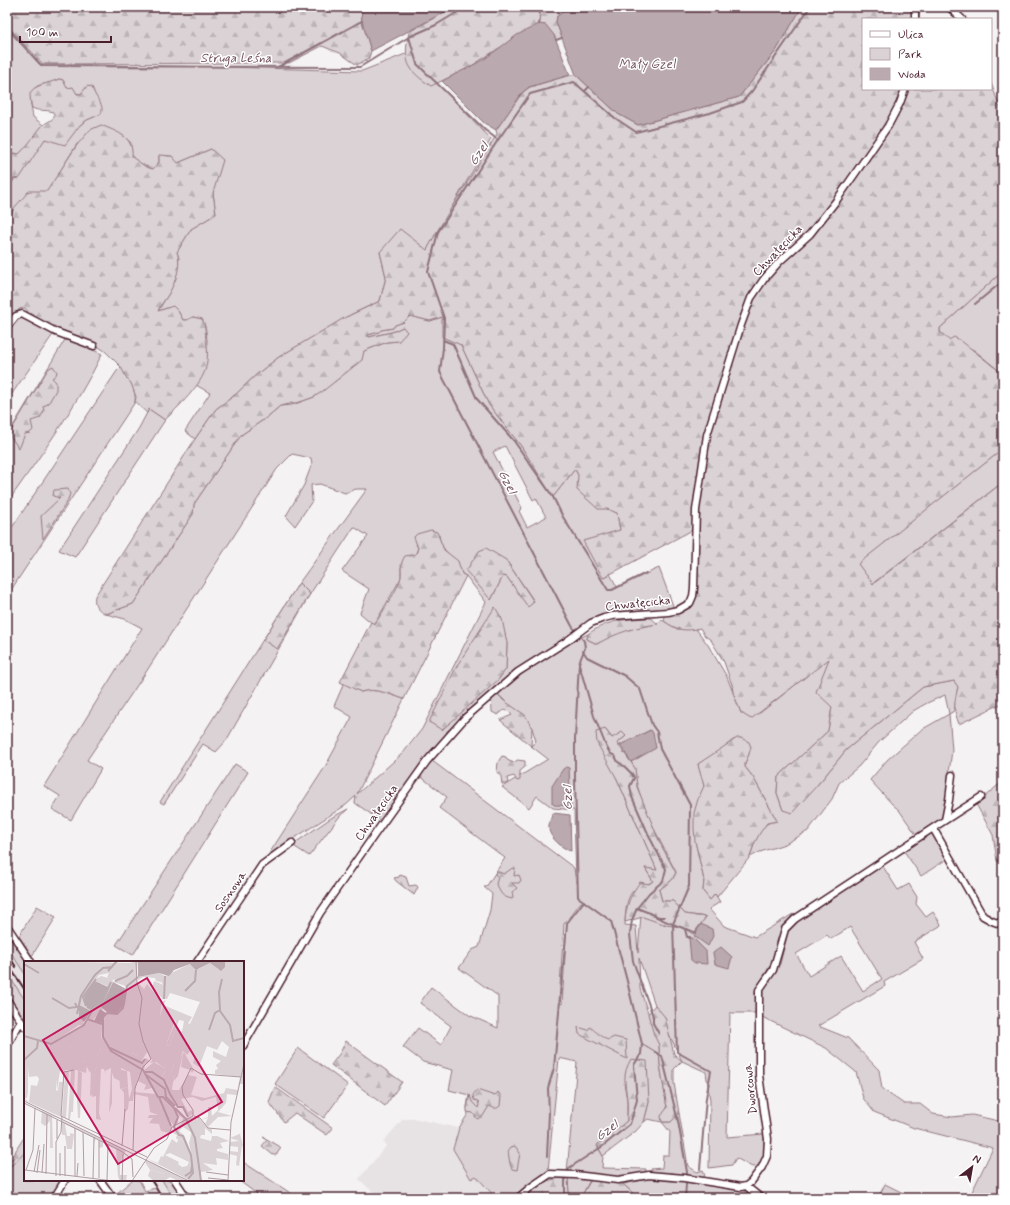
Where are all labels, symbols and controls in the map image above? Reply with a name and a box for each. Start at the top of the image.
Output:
scale bar [20,18,111,44]
legend [862,18,992,90]
text: 100 m [26,25,58,41]
text: Ulica [898,27,924,43]
text: Park [898,47,922,63]
water label: Struga Leśna [200,50,272,67]
water label: Mały Gzel [619,56,676,73]
text: Woda [898,67,926,83]
water label: Gzel [465,137,494,169]
street label: Chwałęcicka [749,222,807,280]
water label: Gzel [494,467,521,499]
street label: Chwałęcicka [605,593,672,615]
street label: Chwałęcicka [352,781,402,844]
water label: Gzel [559,783,577,810]
street label: Sosnowa [211,867,251,916]
inset map [24,961,244,1181]
street label: Dworcowa [740,1062,762,1115]
water label: Gzel [592,1115,624,1145]
north arrow [952,1147,992,1187]
text: N [970,1151,983,1167]

